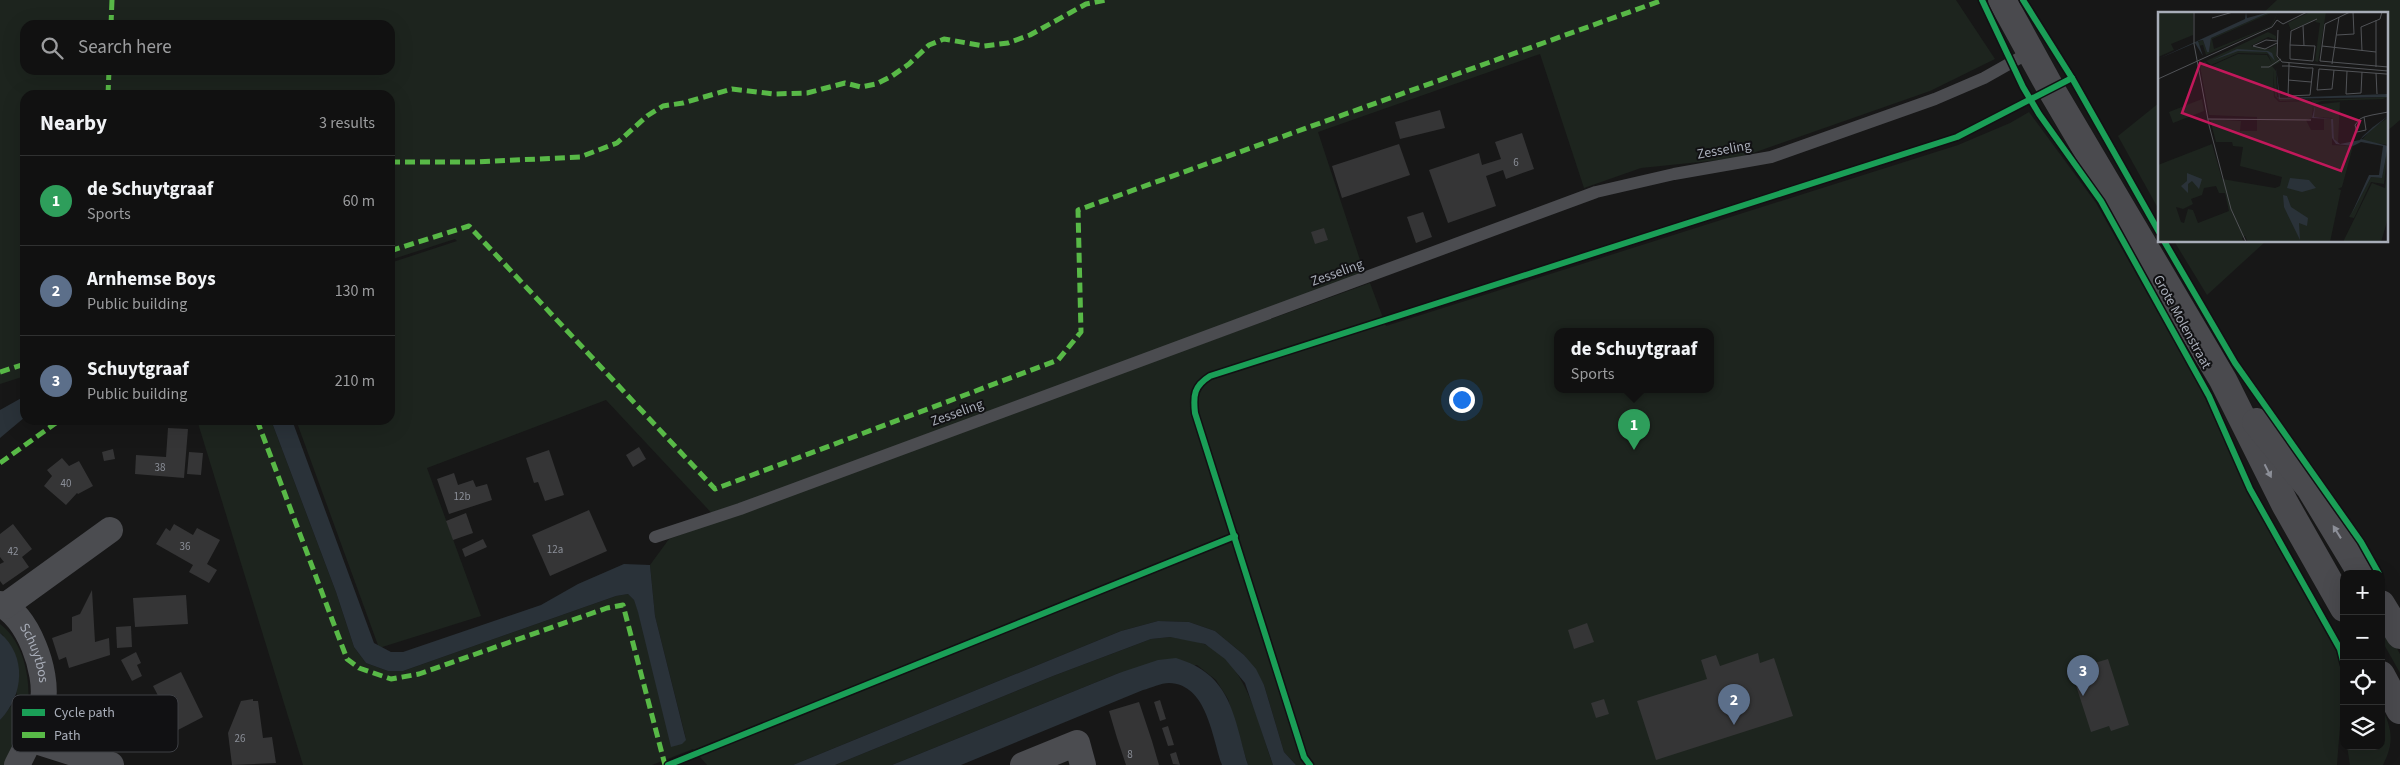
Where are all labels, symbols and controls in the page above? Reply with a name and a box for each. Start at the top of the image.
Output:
inset map [2158,12,2388,242]
search box [20,20,395,75]
icon: search [38,34,66,62]
text: Search here [78,34,172,61]
text: Nearby [40,108,107,138]
text: 3 results [319,112,375,134]
street label: Zesseling [1695,135,1753,165]
house number: 6 [1513,155,1519,170]
text: de Schuytgraaf [87,176,213,203]
text: 1 [52,190,60,212]
text: 60 m [343,190,375,212]
text: Sports [87,203,131,225]
street label: Zesseling [1308,254,1366,292]
text: Arnhemse Boys [87,266,216,293]
street label: Grote Molenstraat [2148,271,2216,373]
text: 2 [52,280,60,302]
text: 130 m [335,280,375,302]
text: Public building [87,293,187,315]
popup [1554,328,1714,393]
text: de Schuytgraaf [1571,336,1697,363]
text: Schuytgraaf [87,356,189,383]
text: Sports [1571,363,1614,385]
text: 3 [52,370,60,392]
text: 210 m [335,370,375,392]
text: Public building [87,383,187,405]
your location [1449,387,1475,413]
street label: Zesseling [928,394,986,432]
pin: 1 [1618,409,1650,450]
house number: 38 [155,460,166,475]
one-way arrow [2264,464,2272,478]
house number: 40 [61,476,71,491]
house number: 12b [453,489,471,504]
one-way arrow [2332,526,2342,539]
house number: 36 [180,539,191,554]
house number: 12a [547,542,563,557]
house number: 42 [8,544,18,559]
map controls [2340,570,2385,750]
button: + [2340,570,2385,615]
button: − [2340,615,2385,660]
street label: Schuytbos [14,619,53,684]
pin: 3 [2067,655,2099,696]
button: locate [2340,660,2385,705]
pin: 2 [1718,684,1750,725]
legend [12,695,178,752]
text: Cycle path [54,703,115,723]
button: layers [2340,705,2385,750]
text: Path [54,726,81,746]
house number: 26 [235,731,246,746]
house number: 8 [1127,747,1133,762]

